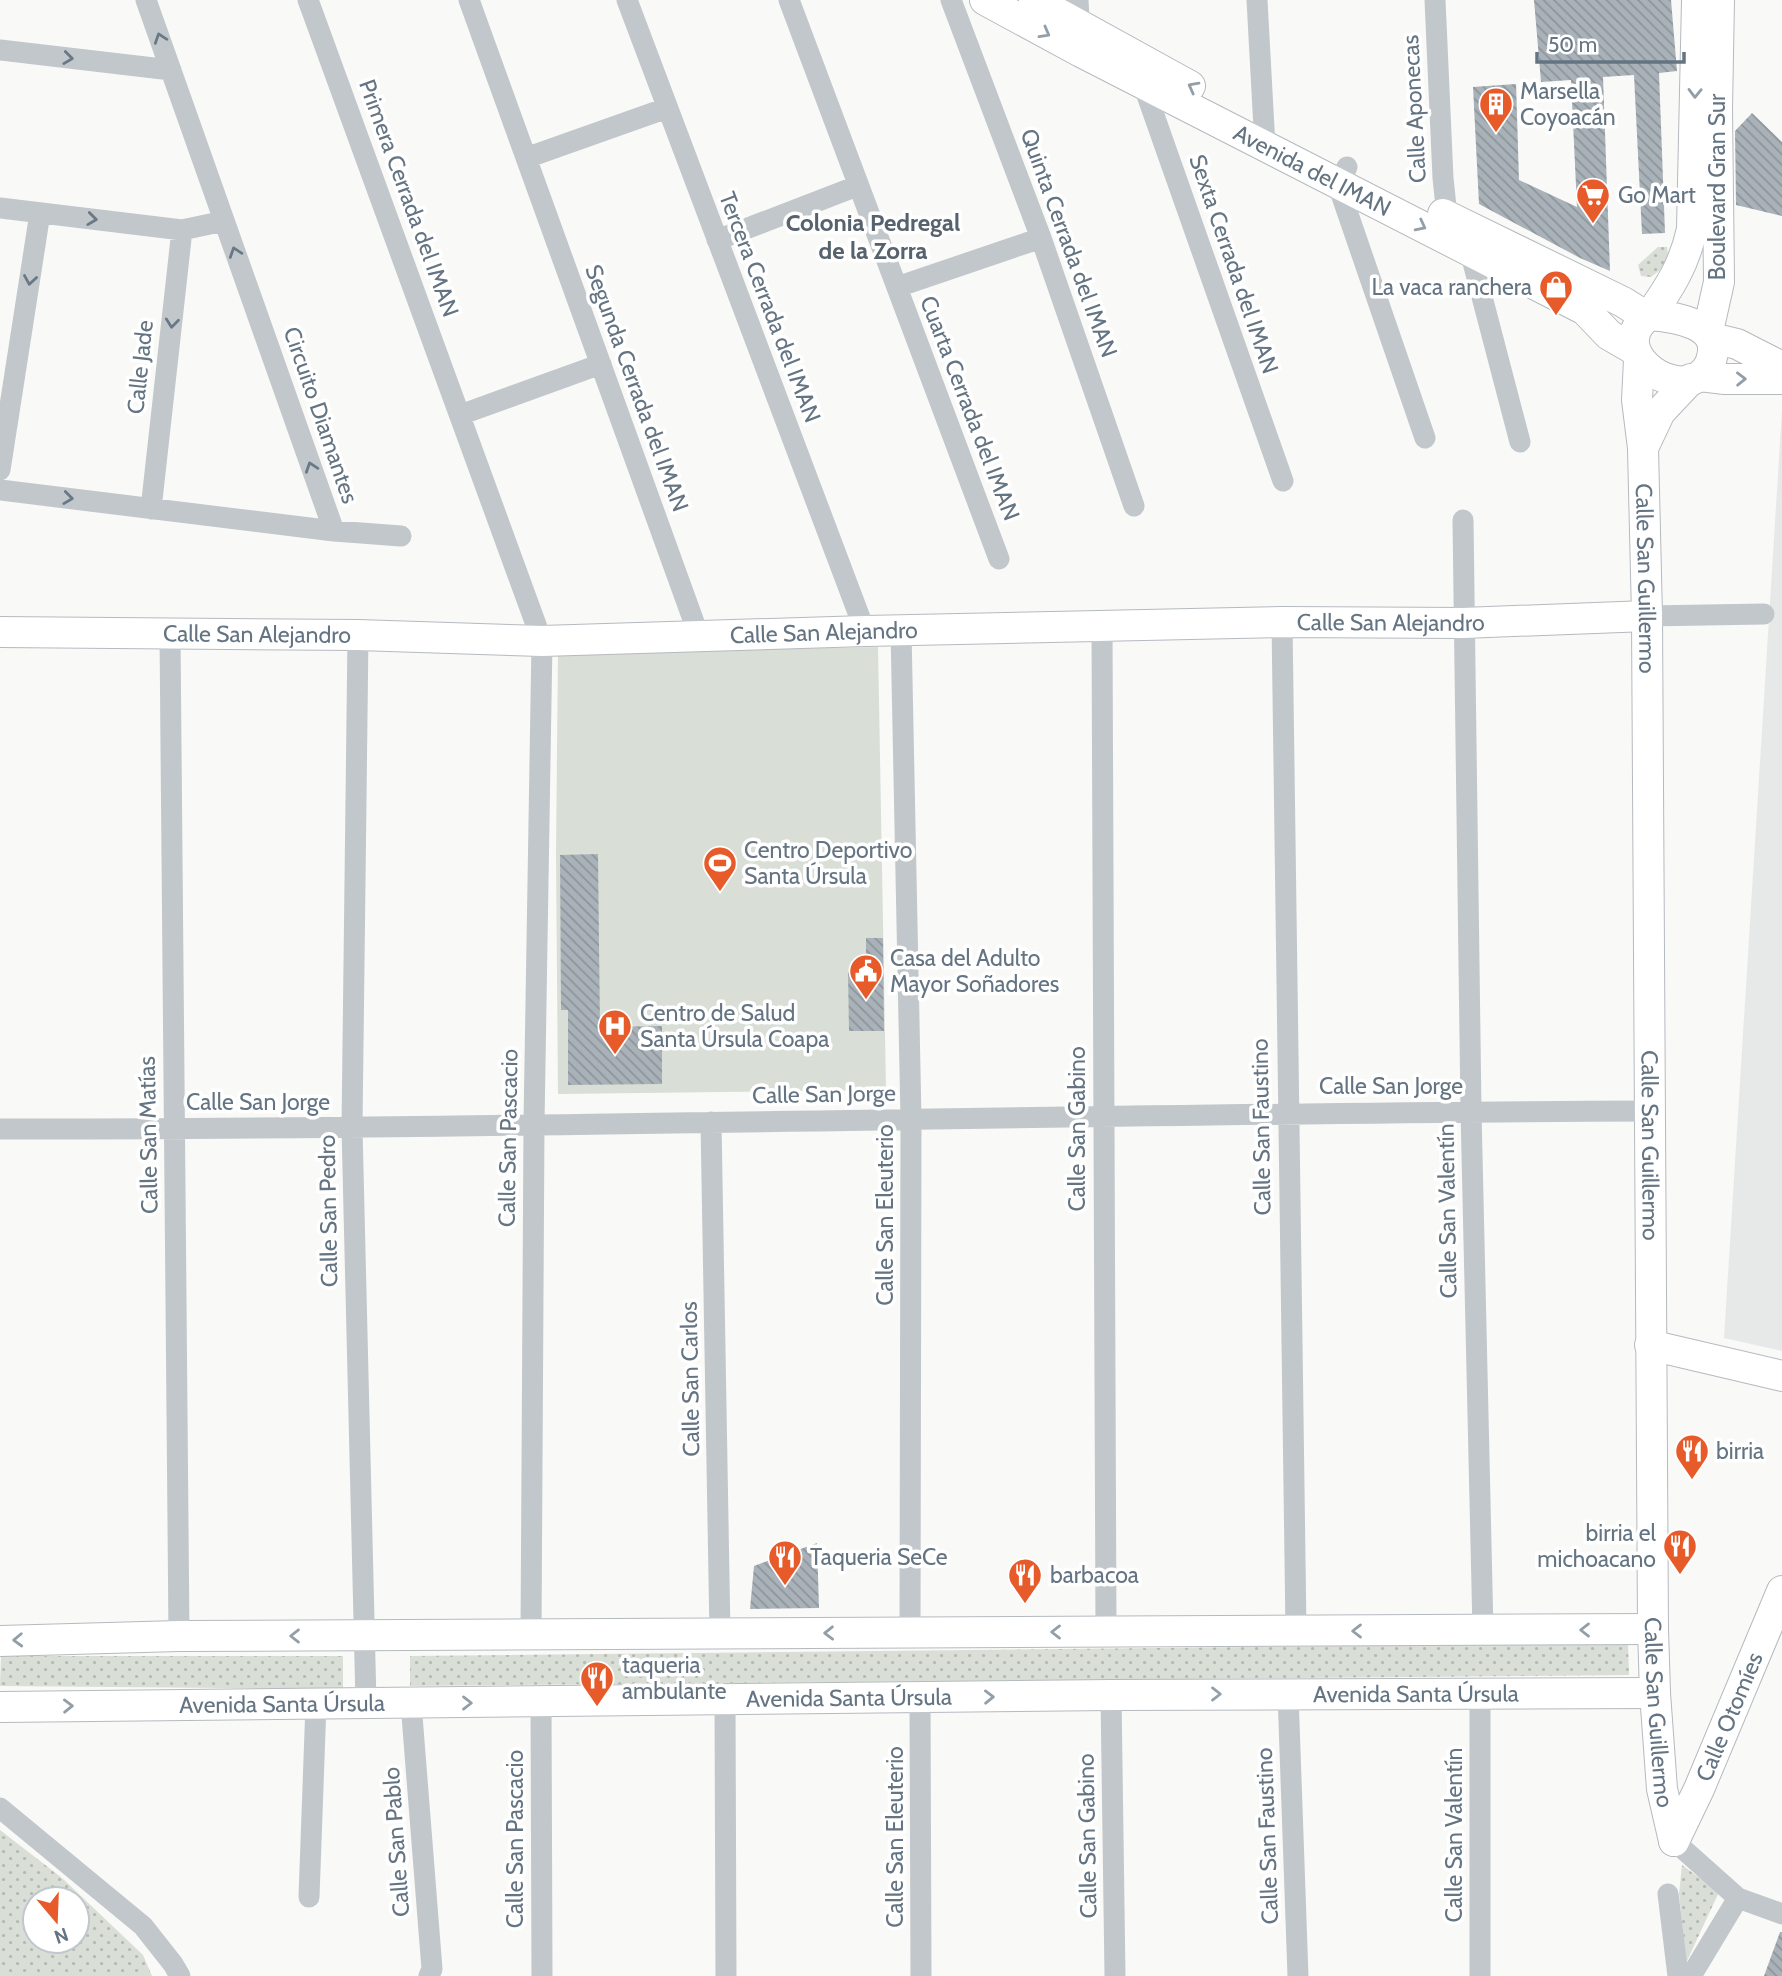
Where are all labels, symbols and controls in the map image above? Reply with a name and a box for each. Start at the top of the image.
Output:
scale bar [1537,21,1684,65]
one-way arrow [1037,24,1050,38]
one-way arrow [154,32,168,44]
text: 50 m [1548,32,1597,57]
street label: Calle Aponecas [1396,34,1432,184]
one-way arrow [63,50,74,65]
street label: Primera Cerrada del IMAN [353,76,465,320]
place label: Marsella Coyoacán [1520,77,1616,131]
one-way arrow [1188,82,1200,96]
building icon: Marsella Coyoacán [1477,85,1515,134]
one-way arrow [1687,88,1703,98]
street label: Boulevard Gran Sur [1703,93,1731,280]
street label: Avenida del IMAN [1229,119,1396,222]
street label: Quinta Cerrada del IMAN [1015,125,1123,361]
street label: Sexta Cerrada del IMAN [1183,151,1285,377]
supermarket icon: Go Mart [1574,176,1612,225]
place label: Go Mart [1618,181,1696,209]
street label: Tercera Cerrada del IMAN [713,188,827,426]
district label: Colonia Pedregal de la Zorra [786,208,960,265]
one-way arrow [86,212,98,227]
one-way arrow [1414,218,1426,232]
one-way arrow [229,247,243,259]
street label: Segunda Cerrada del IMAN [579,261,695,515]
shop icon: La vaca ranchera [1537,268,1575,317]
place label: La vaca ranchera [1372,273,1532,301]
one-way arrow [23,274,38,286]
street label: Cuarta Cerrada del IMAN [914,292,1026,524]
one-way arrow [165,317,180,328]
street label: Calle Jade [121,319,159,415]
street label: Circuito Diamantes [278,323,364,507]
one-way arrow [1736,371,1747,387]
one-way arrow [305,461,319,473]
street label: Calle San Guillermo [1630,483,1661,674]
one-way arrow [62,491,74,506]
street label: Calle San Alejandro [1297,608,1485,637]
street label: Calle San Alejandro [729,616,918,649]
street label: Calle San Alejandro [163,619,351,649]
place label: Centro Deportivo Santa Úrsula [744,836,912,890]
sports icon: Centro Deportivo Santa Úrsula [701,844,739,893]
place label: Casa del Adulto Mayor Soñadores [890,944,1059,998]
public building icon: Casa del Adulto Mayor Soñadores [847,952,885,1001]
place label: Centro de Salud Santa Úrsula Coapa [640,999,829,1053]
hospital icon: Centro de Salud Santa Úrsula Coapa [596,1007,634,1056]
street label: Calle San Faustino [1245,1038,1277,1216]
street label: Calle San Gabino [1063,1046,1091,1212]
street label: Calle San Pascacio [492,1049,524,1227]
street label: Calle San Guillermo [1636,1050,1665,1241]
street label: Calle San Matías [133,1056,163,1214]
street label: Calle San Jorge [1319,1072,1463,1100]
street label: Calle San Jorge [752,1079,896,1109]
street label: Calle San Jorge [186,1088,330,1116]
street label: Calle San Valentín [1431,1123,1463,1299]
street label: Calle San Eleuterio [871,1124,899,1306]
street label: Calle San Pedro [313,1135,343,1287]
street label: Calle San Carlos [675,1301,705,1457]
restaurant icon: birria [1673,1432,1711,1481]
place label: birria [1716,1437,1764,1465]
place label: birria el michoacano [1537,1519,1657,1573]
restaurant icon: birria el michoacano [1661,1527,1699,1576]
restaurant icon: Taqueria SeCe [766,1538,804,1587]
place label: Taqueria SeCe [810,1543,948,1571]
restaurant icon: barbacoa [1006,1556,1044,1605]
place label: barbacoa [1050,1561,1139,1589]
street label: Calle San Guillermo [1639,1617,1680,1810]
one-way arrow [1579,1622,1590,1638]
one-way arrow [1352,1623,1362,1639]
one-way arrow [1051,1624,1061,1640]
one-way arrow [823,1626,834,1641]
one-way arrow [289,1628,299,1644]
one-way arrow [12,1633,23,1648]
street label: Calle Otomíes [1690,1648,1769,1786]
place label: taqueria ambulante [622,1651,727,1705]
restaurant icon: taqueria ambulante [578,1659,616,1708]
street label: Avenida Santa Úrsula [1313,1679,1519,1708]
street label: Avenida Santa Úrsula [746,1682,952,1713]
one-way arrow [1211,1686,1222,1702]
street label: Avenida Santa Úrsula [179,1688,385,1719]
one-way arrow [983,1689,994,1704]
one-way arrow [462,1695,473,1711]
one-way arrow [63,1699,74,1714]
street label: Calle San Eleuterio [881,1746,909,1928]
street label: Calle San Faustino [1250,1747,1284,1925]
street label: Calle San Valentín [1440,1748,1468,1922]
street label: Calle San Pascacio [501,1750,529,1928]
street label: Calle San Gabino [1072,1753,1102,1919]
street label: Calle San Pablo [377,1766,415,1918]
north arrow [21,1885,91,1955]
text: N [51,1923,71,1949]

